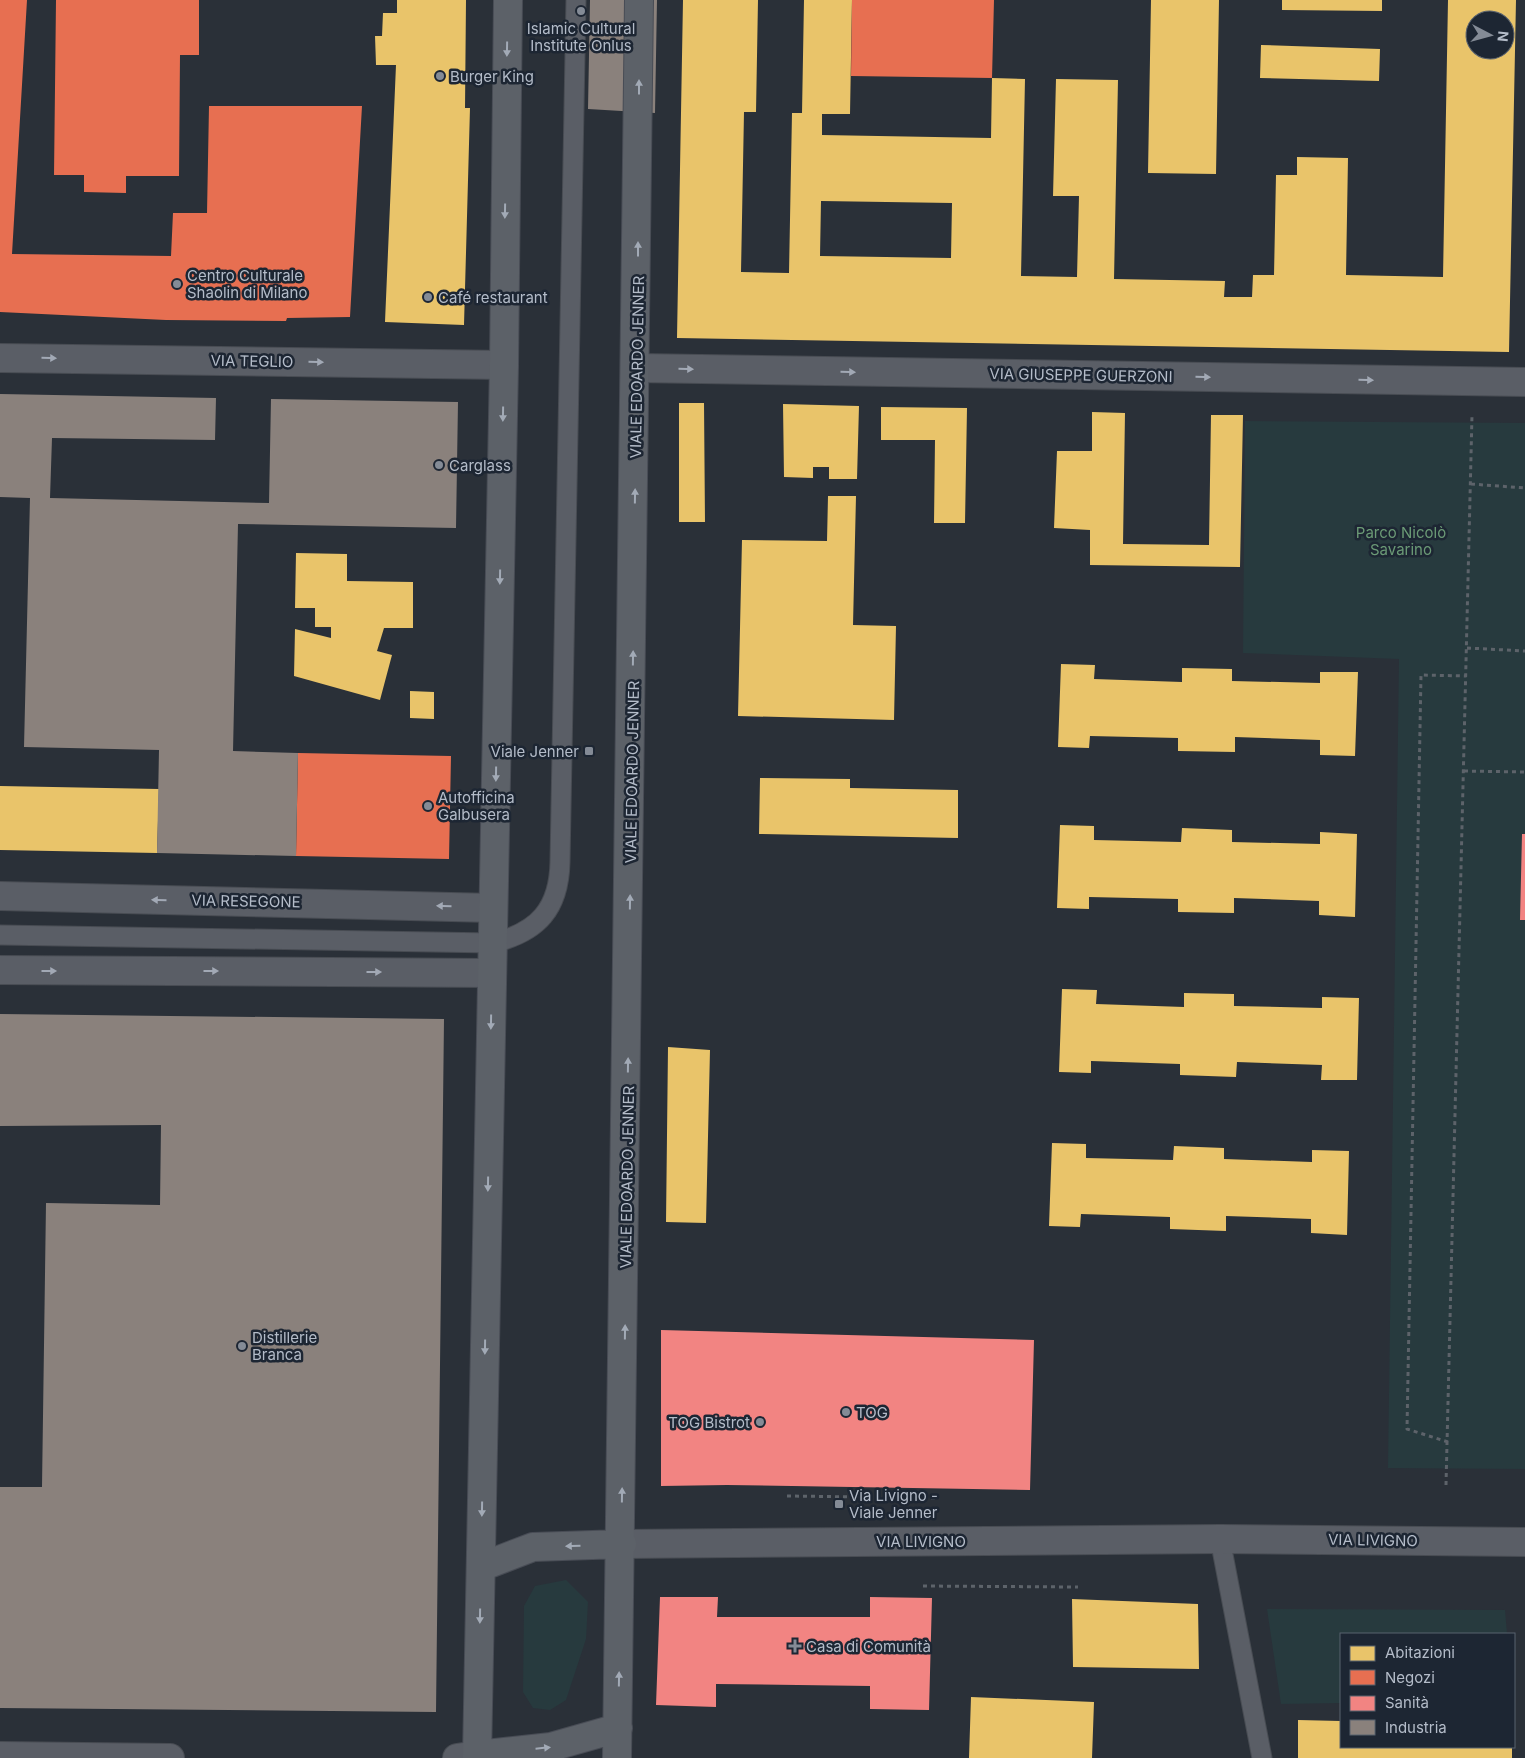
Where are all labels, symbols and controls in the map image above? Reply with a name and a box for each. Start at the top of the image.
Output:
marker: Islamic Cultural Institute Onlus [575,5,587,17]
north arrow [1465,10,1515,60]
place label: Islamic Cultural Institute Onlus [527,19,635,55]
text: N [1494,30,1512,43]
one-way arrow [503,41,511,57]
place label: Burger King [450,67,534,86]
marker: Burger King [434,70,446,82]
one-way arrow [635,79,643,95]
one-way arrow [501,203,509,219]
one-way arrow [634,241,642,257]
place label: Centro Culturale Shaolin di Milano [187,266,307,302]
street label: VIALE EDOARDO JENNER [626,275,648,458]
marker: Centro Culturale Shaolin di Milano [171,278,183,290]
place label: Café restaurant [438,288,548,307]
marker: Café restaurant [422,291,434,303]
street label: VIA TEGLIO [210,351,294,371]
one-way arrow [41,354,57,362]
one-way arrow [308,358,324,366]
street label: VIA GIUSEPPE GUERZONI [989,364,1173,386]
one-way arrow [678,365,694,373]
one-way arrow [841,368,857,376]
one-way arrow [1196,373,1212,381]
one-way arrow [1358,376,1374,384]
one-way arrow [499,406,507,422]
place label: Carglass [449,456,511,475]
marker: Carglass [433,459,445,471]
one-way arrow [632,488,640,504]
park label: Parco Nicolò Savarino [1356,523,1446,559]
one-way arrow [495,569,503,585]
one-way arrow [629,650,637,666]
street label: VIALE EDOARDO JENNER [621,680,643,863]
place label: Viale Jenner [491,742,579,761]
marker: Viale Jenner [583,745,595,757]
one-way arrow [492,766,500,782]
place label: Autofficina Galbusera [438,788,515,824]
marker: Autofficina Galbusera [422,800,434,812]
street label: VIA RESEGONE [191,891,301,911]
one-way arrow [626,894,634,910]
one-way arrow [151,895,167,903]
one-way arrow [436,902,452,910]
one-way arrow [41,967,57,975]
one-way arrow [203,967,219,975]
one-way arrow [366,968,382,976]
one-way arrow [486,1014,494,1030]
one-way arrow [624,1057,632,1073]
street label: VIALE EDOARDO JENNER [616,1085,638,1268]
one-way arrow [484,1177,492,1193]
one-way arrow [621,1324,629,1340]
place label: Distillerie Branca [252,1328,317,1364]
one-way arrow [481,1339,489,1355]
marker: Distillerie Branca [236,1340,248,1352]
place label: TOG [856,1403,888,1422]
marker: TOG [840,1406,852,1418]
place label: TOG Bistrot [668,1413,750,1432]
marker: TOG Bistrot [754,1416,766,1428]
place label: Via Livigno - Viale Jenner [849,1486,938,1522]
one-way arrow [619,1487,627,1503]
marker: Via Livigno - Viale Jenner [833,1498,845,1510]
one-way arrow [478,1502,486,1518]
street label: VIA LIVIGNO [1328,1530,1418,1550]
street label: VIA LIVIGNO [876,1532,966,1551]
one-way arrow [565,1542,581,1550]
one-way arrow [476,1608,484,1624]
legend [1340,1633,1515,1748]
place label: Casa di Comunità [806,1637,931,1656]
marker: Casa di Comunità [788,1639,802,1653]
text: Abitazioni [1385,1643,1455,1662]
text: Negozi [1385,1668,1435,1687]
one-way arrow [615,1671,623,1687]
text: Sanità [1385,1693,1429,1712]
text: Industria [1385,1718,1447,1737]
one-way arrow [535,1744,551,1752]

